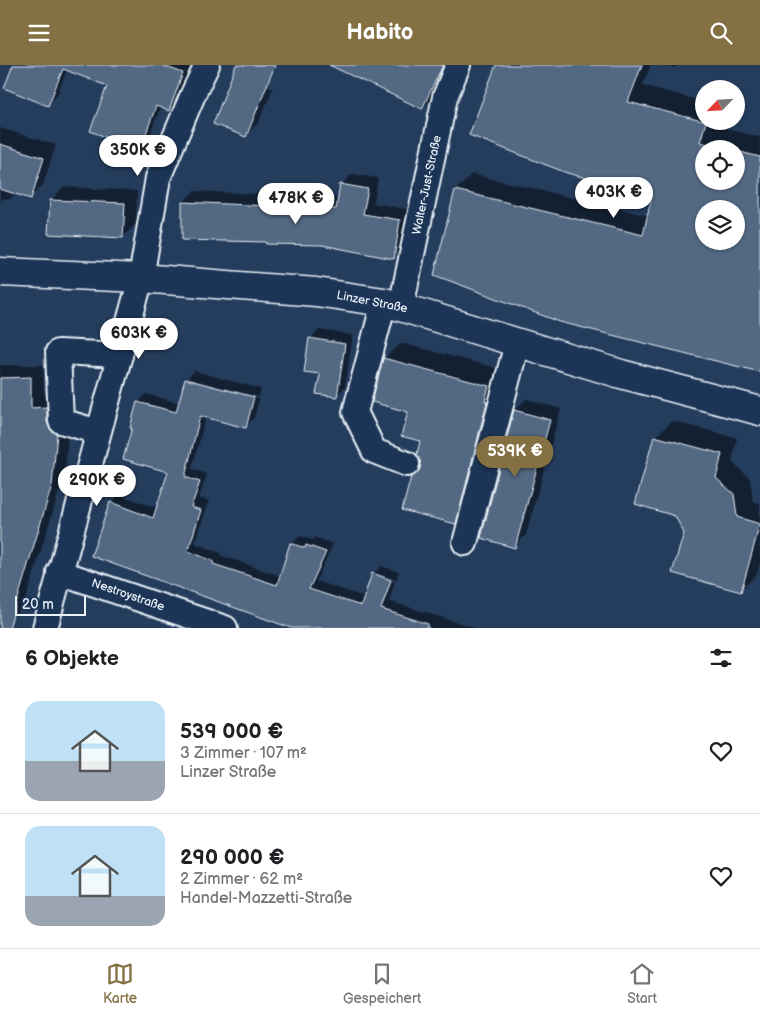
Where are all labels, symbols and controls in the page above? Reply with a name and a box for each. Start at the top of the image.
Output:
icon: menu [25,19,53,47]
text: Habito [347,19,413,46]
icon: search [707,19,735,47]
north arrow [695,80,745,130]
map controls [695,80,745,250]
street label: Walter-Just-Straße [409,134,445,236]
pin: 350K € [97,135,179,177]
button: locate [695,140,745,190]
text: 350K € [110,141,166,160]
pin: 403K € [573,177,655,219]
pin: 478K € [255,183,337,225]
text: 403K € [586,183,642,202]
text: 478K € [268,189,324,208]
button: layers [695,200,745,250]
street label: Linzer Straße [335,288,409,316]
pin: 603K € [98,317,180,360]
text: 603K € [111,324,167,343]
pin: 539K € [474,435,556,478]
text: 539K € [487,442,543,461]
pin: 290K € [56,465,138,507]
text: 290K € [69,471,125,490]
street label: Nestroystraße [90,576,166,614]
scale bar [15,593,86,616]
text: 20 m [22,596,54,613]
icon: filters [707,644,735,672]
text: 6 Objekte [25,646,119,671]
text: 539 000 € [180,719,283,744]
icon: home [65,721,125,781]
icon: heart [707,737,735,765]
text: 3 Zimmer · 107 m² [180,744,307,763]
text: Linzer Straße [180,763,276,782]
text: 290 000 € [180,845,284,870]
icon: home [65,846,125,906]
icon: heart [707,862,735,890]
text: 2 Zimmer · 62 m² [180,870,303,889]
text: Handel-Mazzetti-Straße [180,889,352,908]
tab: Karte [103,960,137,1007]
tab: Gespeichert [343,960,421,1007]
tab: Start [627,960,657,1007]

